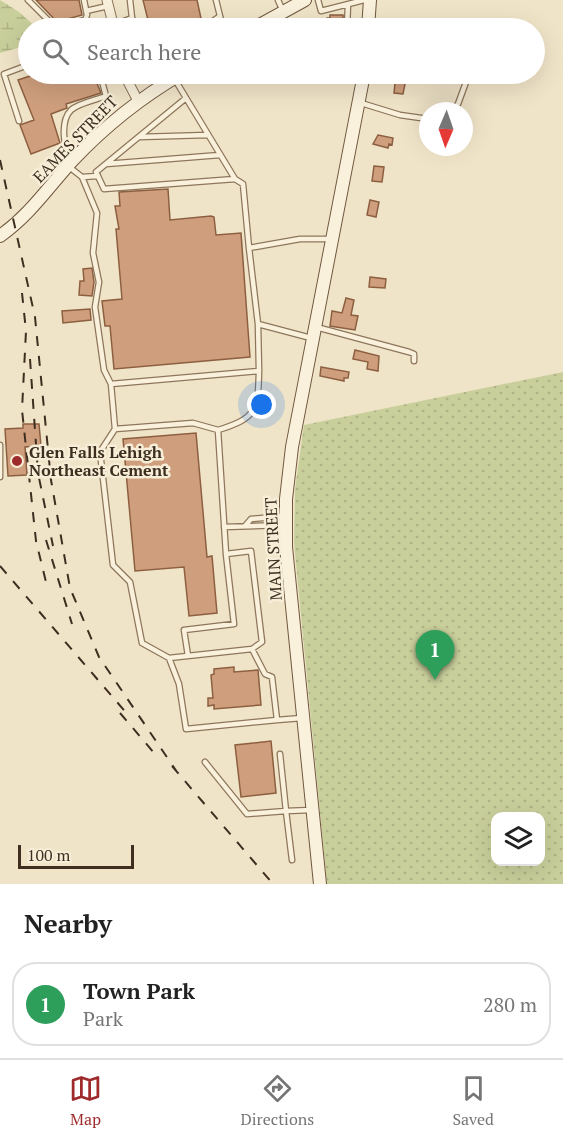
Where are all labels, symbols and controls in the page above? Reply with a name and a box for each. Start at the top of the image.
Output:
search box [18,18,545,84]
icon: search [39,35,72,68]
text: Search here [87,37,201,66]
street label: EAMES STREET [28,91,122,187]
north arrow [419,102,473,156]
your location [247,390,276,419]
place label: Glen Falls Lehigh Northeast Cement [29,441,169,481]
marker: Glen Falls Lehigh Northeast Cement [10,454,24,468]
street label: MAIN STREET [259,497,287,601]
pin: 1 [416,630,454,680]
map controls [491,812,545,866]
button: layers [491,812,545,866]
scale bar [18,842,134,870]
text: 100 m [27,844,70,866]
text: Nearby [24,906,112,940]
text: Town Park [83,976,195,1005]
text: 1 [40,991,51,1018]
text: 280 m [483,991,537,1018]
text: Park [83,1005,123,1032]
tab: Map [69,1072,102,1130]
tab: Directions [240,1072,314,1130]
tab: Saved [452,1072,494,1130]

